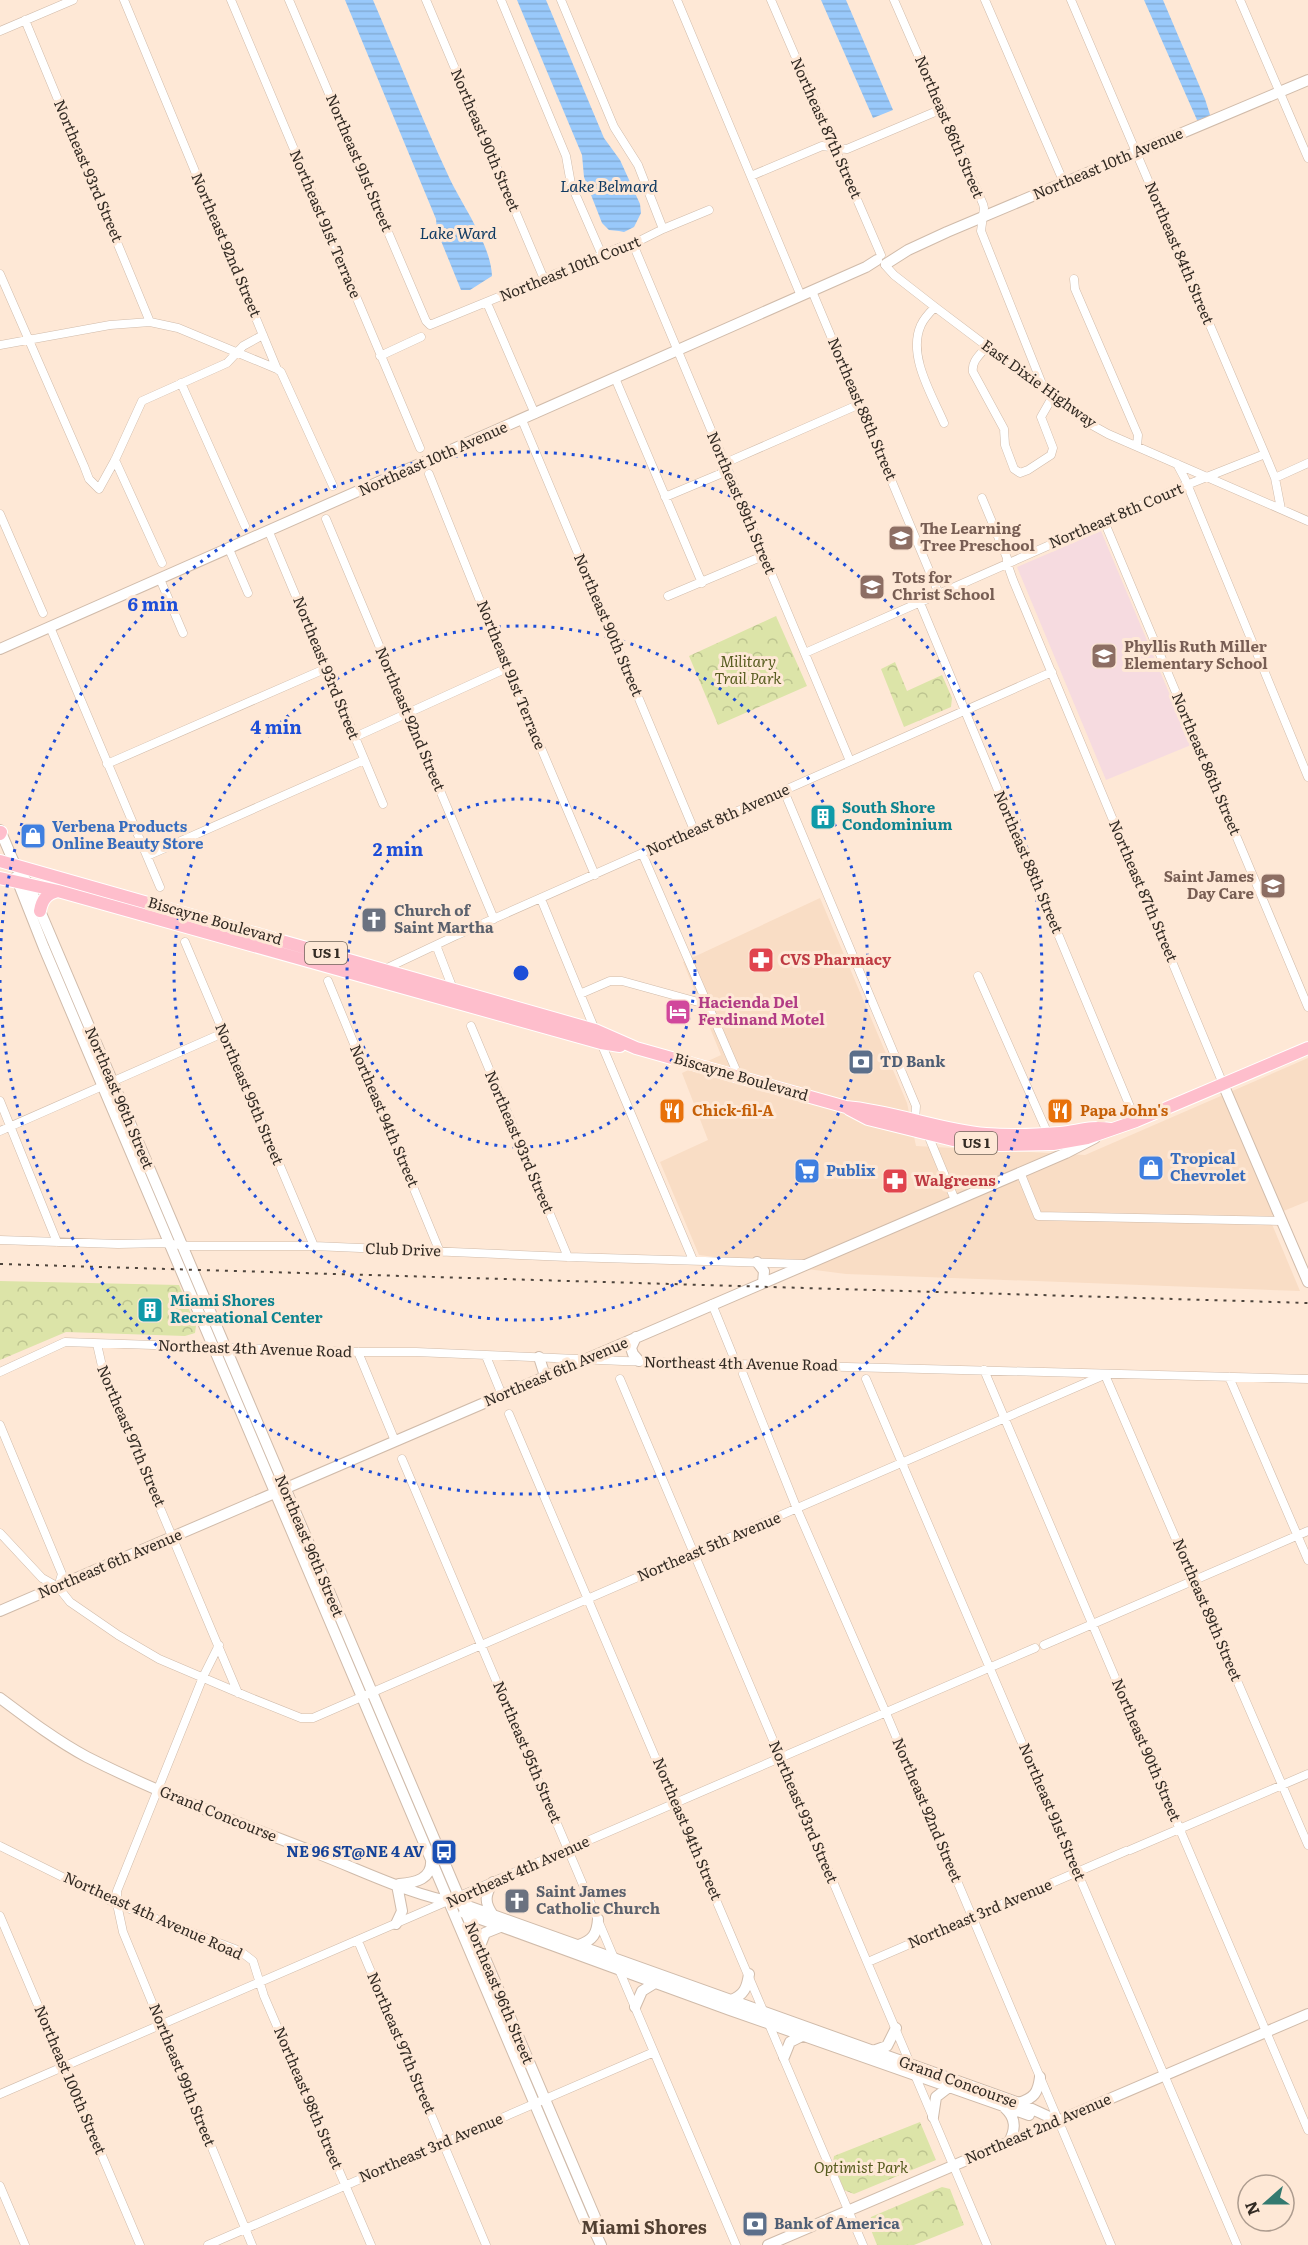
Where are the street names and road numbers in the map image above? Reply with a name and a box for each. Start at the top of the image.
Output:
street label: Northeast 86th Street [910,51,991,201]
street label: Northeast 87th Street [786,53,869,202]
street label: Northeast 90th Street [446,64,527,214]
street label: Northeast 91st Street [321,90,400,235]
street label: Northeast 93rd Street [49,96,130,245]
street label: Northeast 10th Avenue [1029,120,1186,205]
street label: Northeast 91st Terrace [285,146,368,302]
street label: Northeast 92nd Street [187,169,268,320]
street label: Northeast 84th Street [1140,177,1221,327]
street label: Northeast 10th Court [495,229,643,306]
street label: Northeast 88th Street [823,333,904,483]
street label: East Dixie Highway [977,333,1103,433]
street label: Northeast 10th Avenue [354,414,511,501]
street label: Northeast 89th Street [702,428,783,577]
street label: Northeast 8th Court [1045,476,1186,553]
street label: Northeast 90th Street [569,549,650,699]
street label: Northeast 93rd Street [288,592,367,743]
street label: Northeast 91st Terrace [472,596,553,753]
street label: Northeast 92nd Street [371,643,452,794]
street label: Northeast 86th Street [1167,688,1248,838]
street label: Northeast 8th Avenue [642,777,793,861]
street label: Northeast 88th Street [989,786,1070,936]
street label: Northeast 87th Street [1104,816,1185,965]
street label: Biscayne Boulevard [145,889,285,950]
road number: US 1 [305,942,347,964]
street label: Northeast 95th Street [210,1019,291,1168]
street label: Northeast 96th Street [80,1023,161,1172]
street label: Northeast 94th Street [345,1041,426,1190]
street label: Biscayne Boulevard [671,1045,811,1106]
street label: Northeast 93rd Street [480,1067,561,1216]
road number: US 1 [955,1132,997,1154]
street label: Club Drive [365,1236,442,1261]
street label: Northeast 6th Avenue [480,1330,631,1411]
street label: Northeast 4th Avenue Road [158,1333,352,1362]
street label: Northeast 4th Avenue Road [644,1349,838,1376]
street label: Northeast 97th Street [92,1361,173,1510]
street label: Northeast 96th Street [270,1471,351,1620]
street label: Northeast 5th Avenue [633,1505,784,1586]
street label: Northeast 6th Avenue [34,1522,185,1603]
street label: Northeast 89th Street [1168,1535,1249,1684]
street label: Northeast 90th Street [1107,1674,1188,1824]
street label: Northeast 95th Street [488,1677,569,1826]
street label: Northeast 92nd Street [888,1734,969,1885]
street label: Northeast 93rd Street [764,1737,845,1886]
street label: Northeast 91st Street [1014,1739,1093,1884]
street label: Northeast 94th Street [648,1754,729,1903]
street label: Grand Concourse [157,1779,281,1847]
street label: Northeast 4th Avenue [442,1829,593,1913]
street label: Northeast 4th Avenue Road [60,1865,247,1965]
street label: Northeast 3rd Avenue [904,1872,1055,1953]
street label: Northeast 96th Street [460,1918,541,2067]
street label: Northeast 97th Street [362,1968,443,2117]
street label: Northeast 99th Street [144,1999,223,2149]
street label: Northeast 100th Street [30,2001,113,2158]
street label: Northeast 98th Street [269,2023,350,2172]
street label: Grand Concourse [896,2048,1021,2113]
street label: Northeast 2nd Avenue [961,2086,1114,2169]
street label: Northeast 3rd Avenue [355,2106,506,2187]

